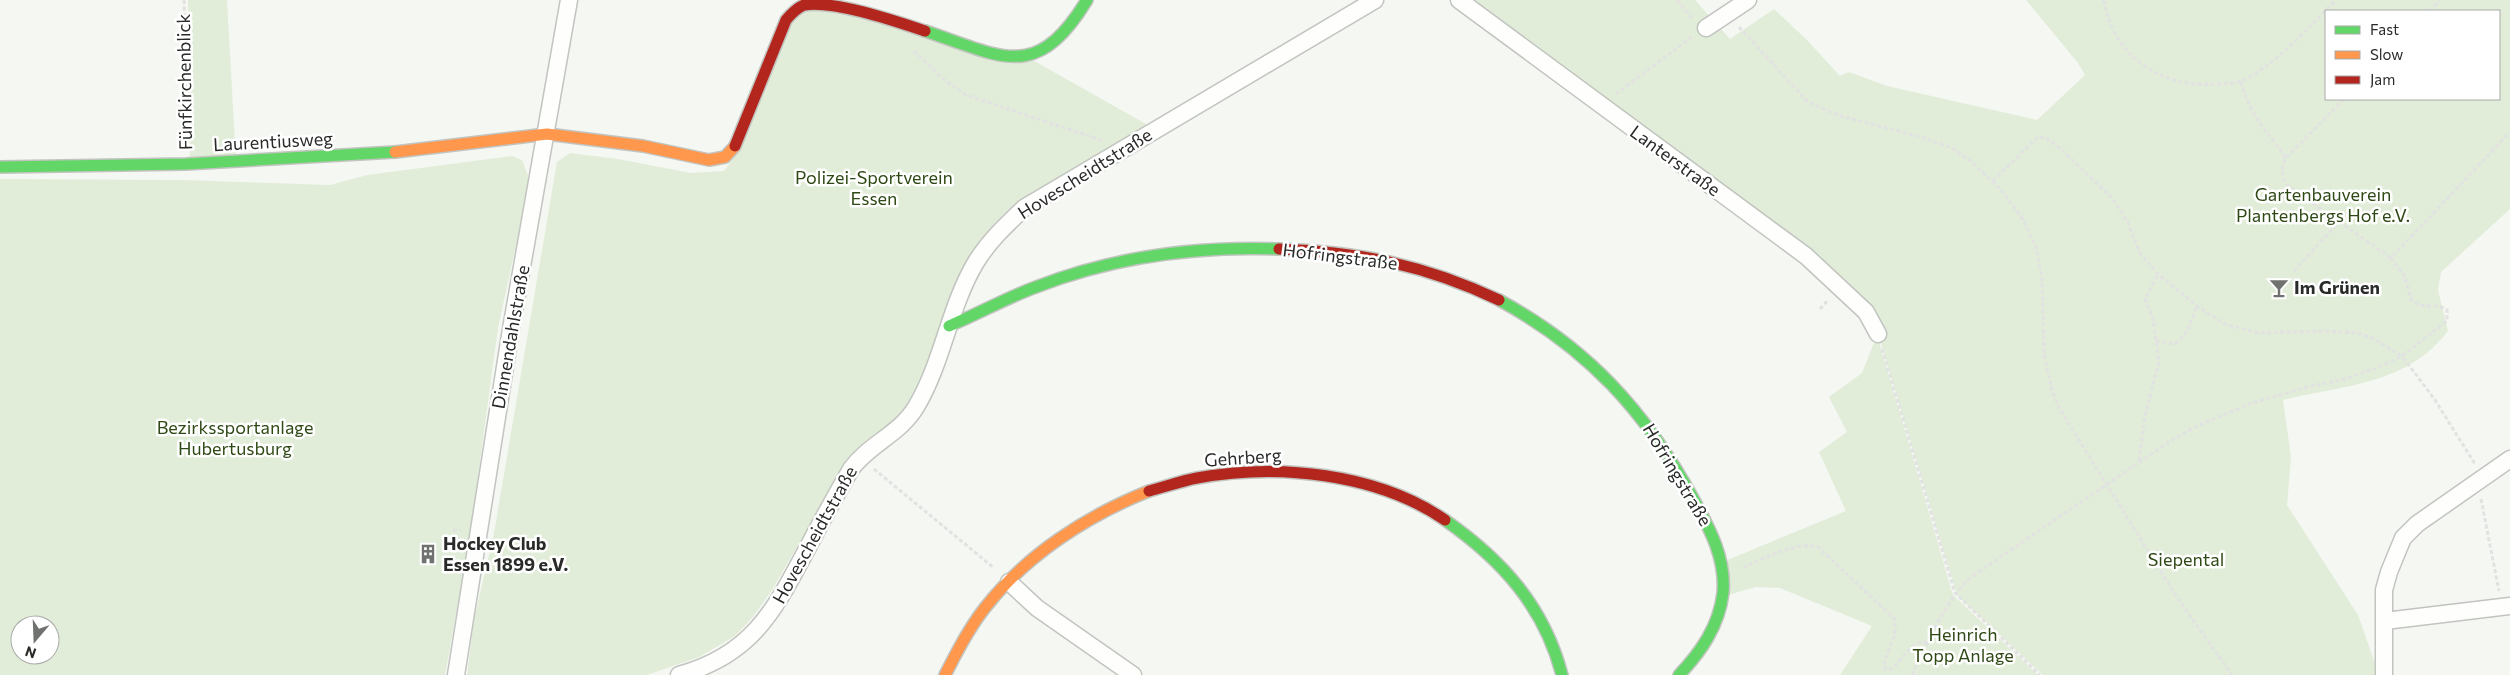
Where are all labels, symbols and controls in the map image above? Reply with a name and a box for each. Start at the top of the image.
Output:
legend [2325,10,2500,100]
street label: Fünfkirchenblick [172,13,196,150]
text: Fast [2370,20,2399,38]
text: Slow [2370,45,2403,63]
text: Jam [2370,70,2395,88]
street label: Lanterstraße [1626,120,1725,200]
street label: Hovescheidtstraße [1013,123,1156,223]
street label: Laurentiusweg [213,127,334,155]
park label: Polizei-Sportverein Essen [795,166,953,209]
park label: Gartenbauverein Plantenbergs Hof e.V. [2236,183,2410,226]
street label: Hofringstraße [1281,238,1399,274]
street label: Dinnendahlstraße [487,263,533,410]
place label: Im Grünen [2294,276,2380,298]
bar icon: Im Grünen [2268,277,2290,299]
park label: Bezirkssportanlage Hubertusburg [157,416,313,459]
street label: Hofringstraße [1639,419,1717,530]
street label: Gehrberg [1204,443,1282,471]
street label: Hovescheidtstraße [767,462,861,607]
place label: Hockey Club Essen 1899 e.V. [443,532,568,575]
building icon: Hockey Club Essen 1899 e.V. [417,543,439,565]
park label: Siepental [2148,548,2224,570]
north arrow [10,615,60,665]
park label: Heinrich Topp Anlage [1912,623,2014,666]
text: N [23,643,38,663]

